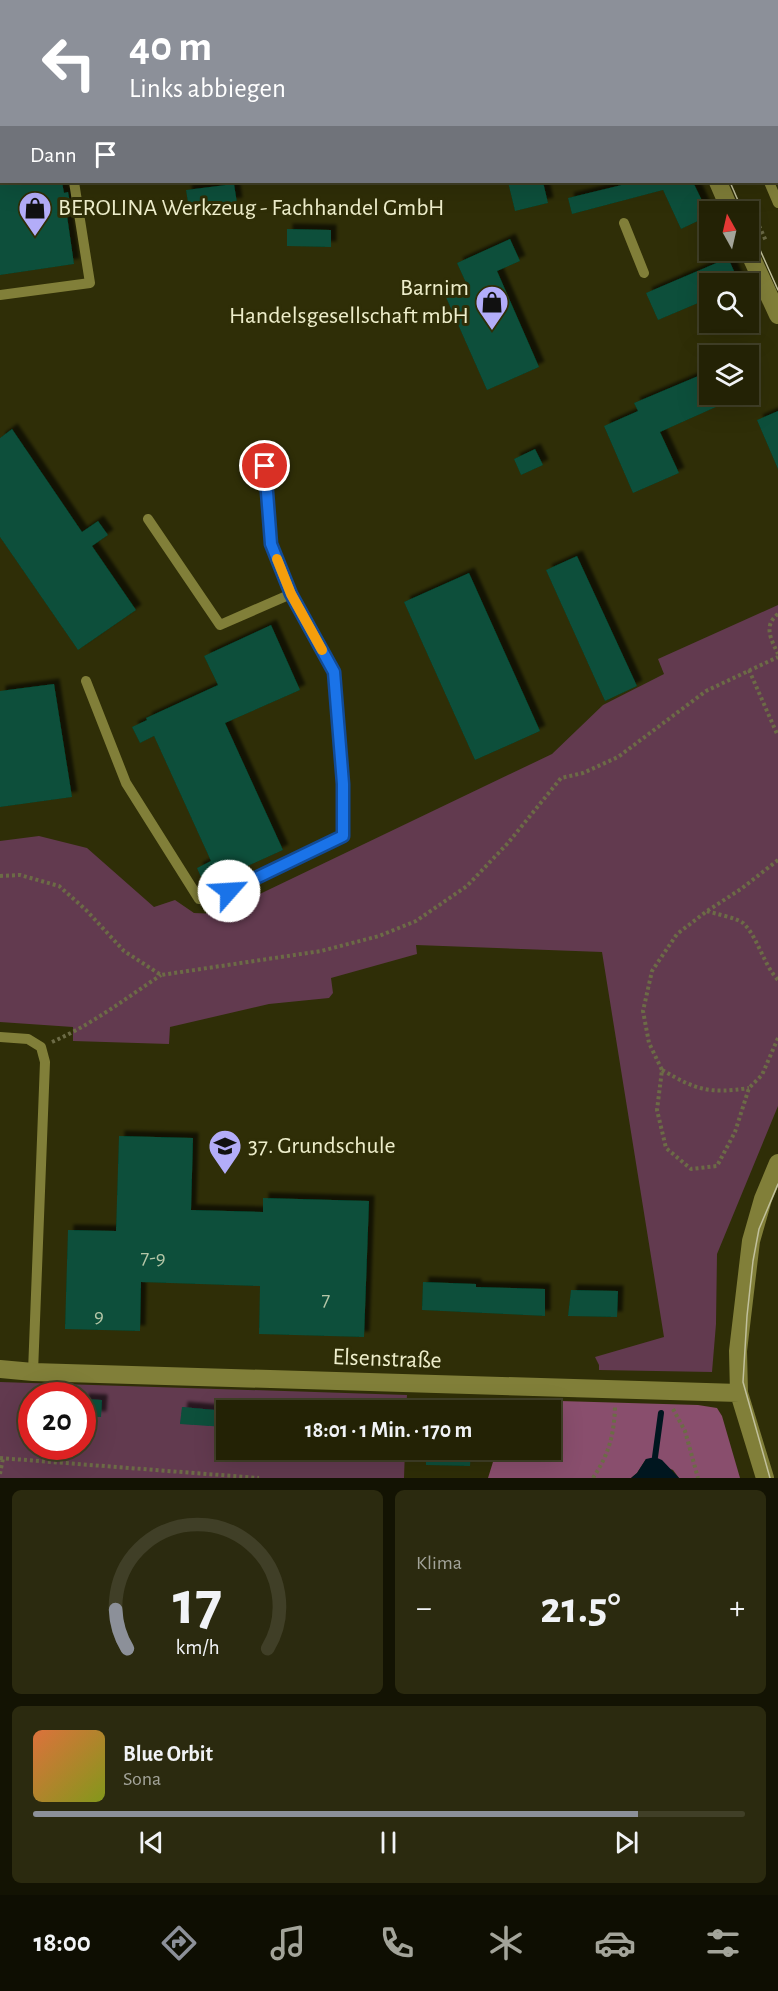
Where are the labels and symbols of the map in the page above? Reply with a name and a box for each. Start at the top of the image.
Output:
shop icon: BEROLINA Werkzeug - Fachhandel GmbH [17,190,53,237]
place label: BEROLINA Werkzeug - Fachhandel GmbH [58,196,444,220]
north arrow [699,201,759,261]
place label: Barnim Handelsgesellschaft mbH [229,276,469,328]
shop icon: Barnim Handelsgesellschaft mbH [474,284,510,331]
pin [239,440,290,491]
position arrow [197,859,261,923]
school or university icon: 37. Grundschule [207,1128,243,1175]
place label: 37. Grundschule [248,1134,396,1158]
house number: 7-9 [140,1247,166,1268]
house number: 7 [322,1289,331,1310]
house number: 9 [94,1305,104,1326]
street label: Elsenstraße [332,1345,442,1373]
speed limit sign: 20 [18,1382,96,1460]

